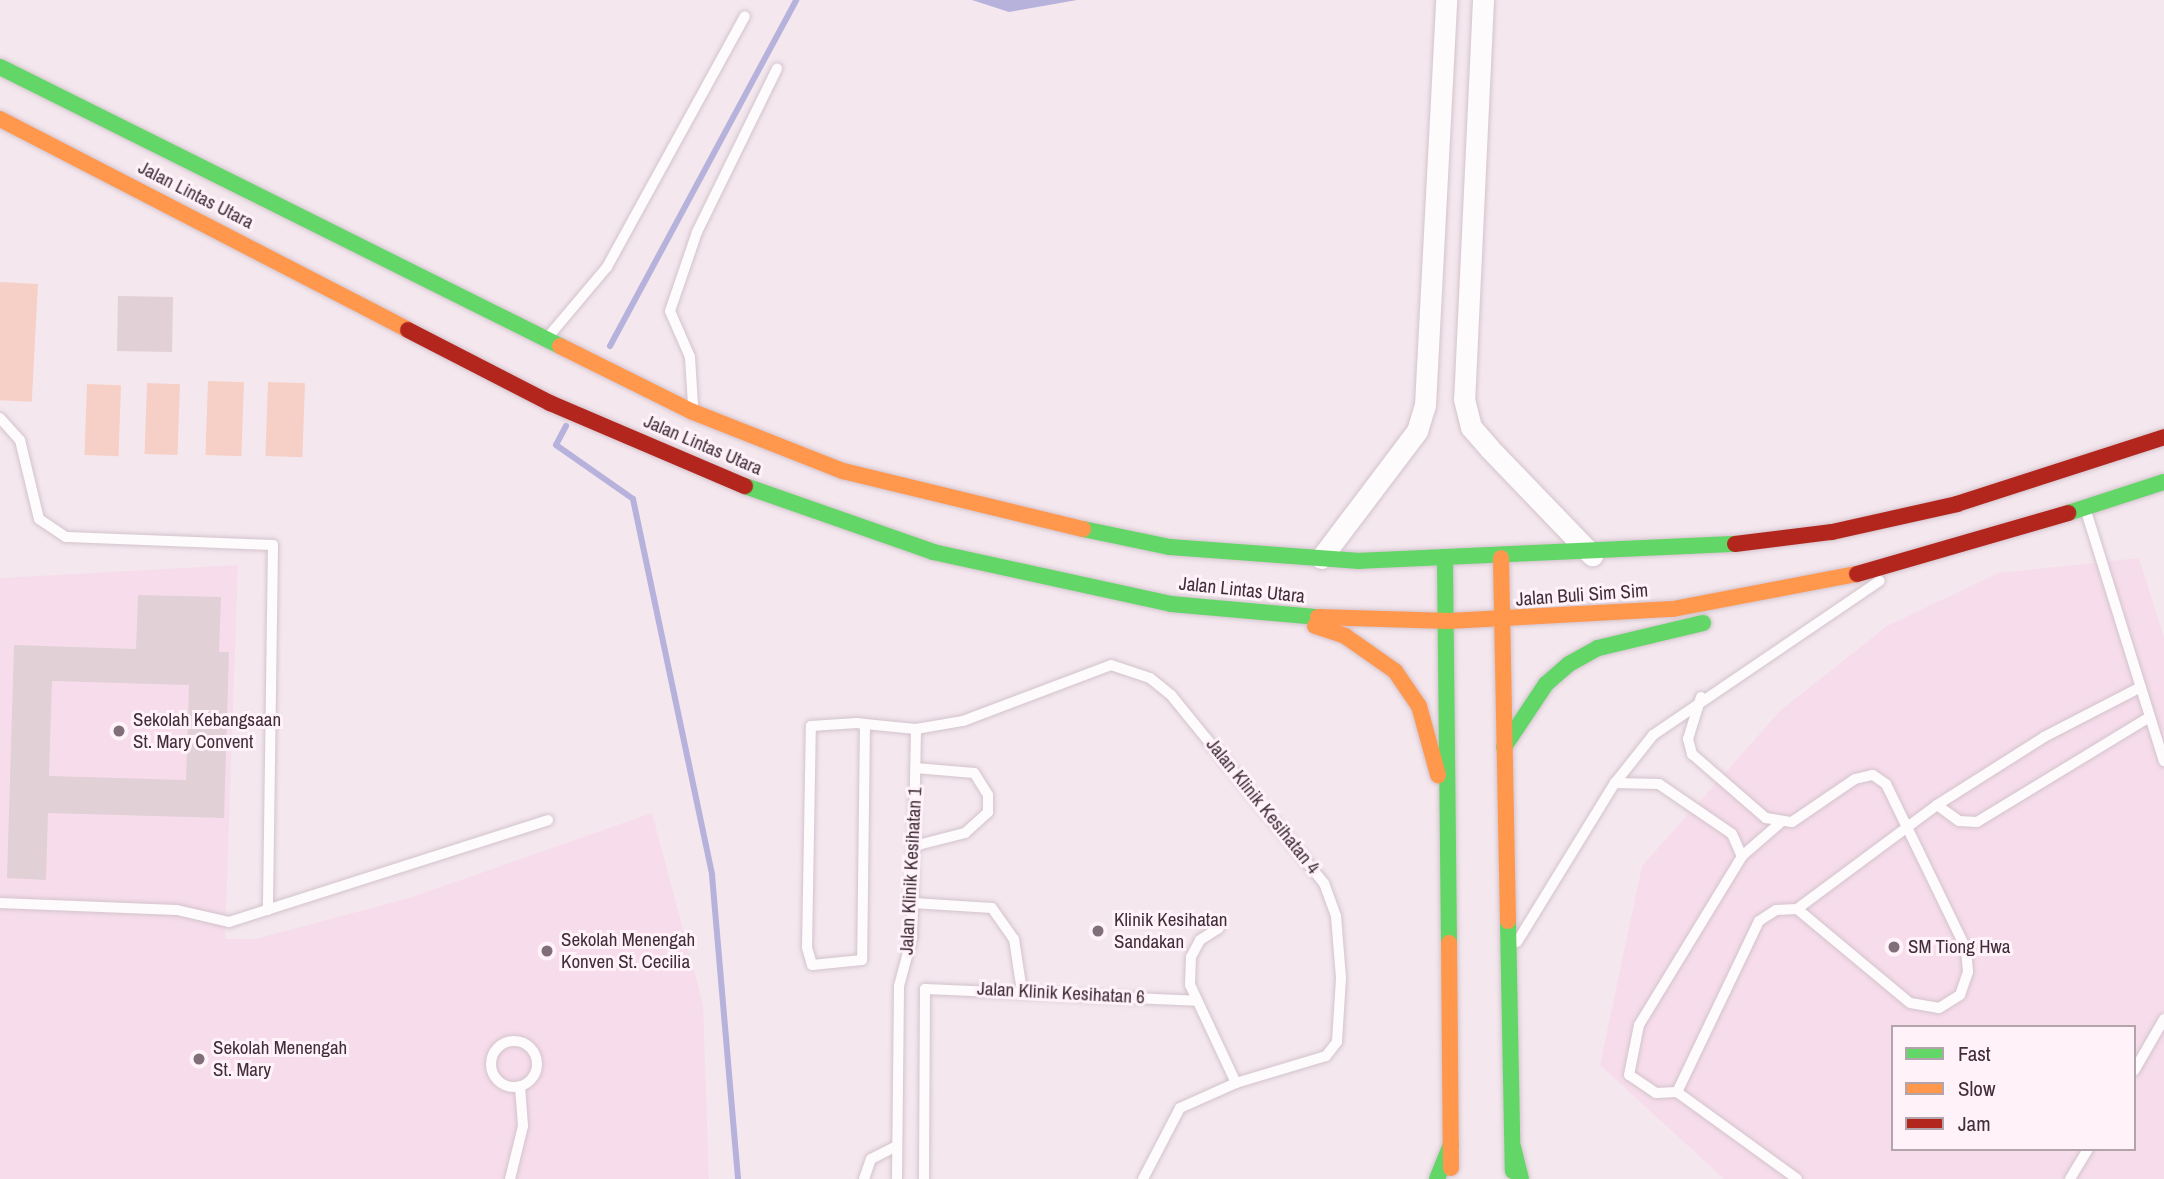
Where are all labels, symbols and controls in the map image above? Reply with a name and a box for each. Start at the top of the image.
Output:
street label: Jalan Lintas Utara [134,156,258,234]
street label: Jalan Lintas Utara [640,410,766,480]
street label: Jalan Lintas Utara [1178,572,1306,608]
street label: Jalan Buli Sim Sim [1515,579,1649,611]
place label: Sekolah Kebangsaan St. Mary Convent [133,709,281,753]
marker: Sekolah Kebangsaan St. Mary Convent [111,723,127,739]
street label: Jalan Klinik Kesihatan 4 [1201,734,1325,878]
street label: Jalan Klinik Kesihatan 1 [895,787,927,955]
place label: Klinik Kesihatan Sandakan [1114,909,1227,953]
marker: Klinik Kesihatan Sandakan [1088,921,1108,941]
place label: Sekolah Menengah Konven St. Cecilia [561,929,695,973]
place label: SM Tiong Hwa [1908,936,2011,958]
marker: SM Tiong Hwa [1886,939,1902,955]
marker: Sekolah Menengah Konven St. Cecilia [539,943,555,959]
street label: Jalan Klinik Kesihatan 6 [977,977,1145,1009]
legend [1891,1025,2136,1151]
place label: Sekolah Menengah St. Mary [213,1037,347,1081]
text: Fast [1958,1039,1991,1068]
marker: Sekolah Menengah St. Mary [191,1051,207,1067]
text: Slow [1958,1074,1995,1103]
text: Jam [1958,1109,1991,1138]

